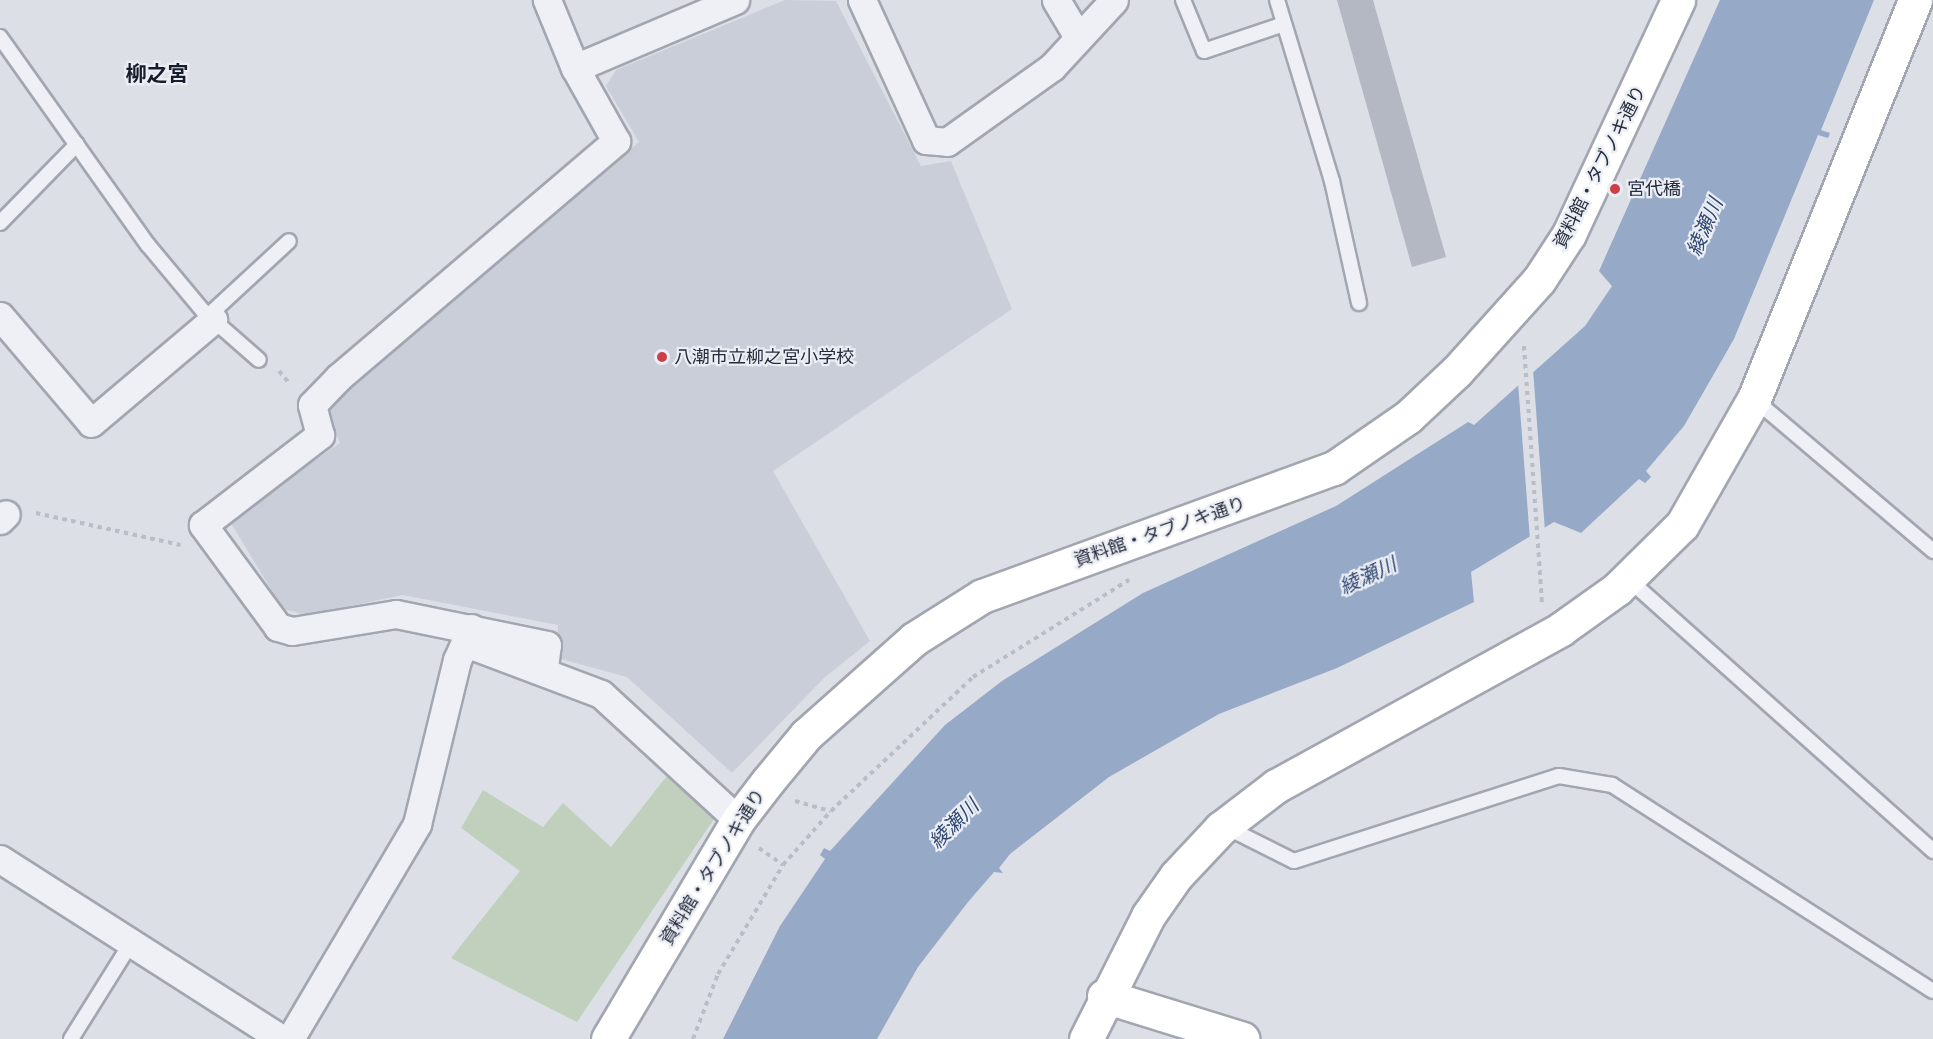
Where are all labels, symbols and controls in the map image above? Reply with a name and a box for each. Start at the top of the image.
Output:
district label: 柳之宮 [126,61,188,87]
street label: 資料館・タブノキ通り [1550,82,1650,252]
place label: 宮代橋 [1627,178,1681,200]
marker: 宮代橋 [1608,182,1622,196]
water label: 綾瀬川 [1682,195,1728,259]
place label: 八潮市立柳之宮小学校 [674,346,854,368]
marker: 八潮市立柳之宮小学校 [655,350,669,364]
street label: 資料館・タブノキ通り [1071,492,1249,572]
water label: 綾瀬川 [1336,552,1400,600]
street label: 資料館・タブノキ通り [656,785,770,949]
water label: 綾瀬川 [924,794,984,854]

